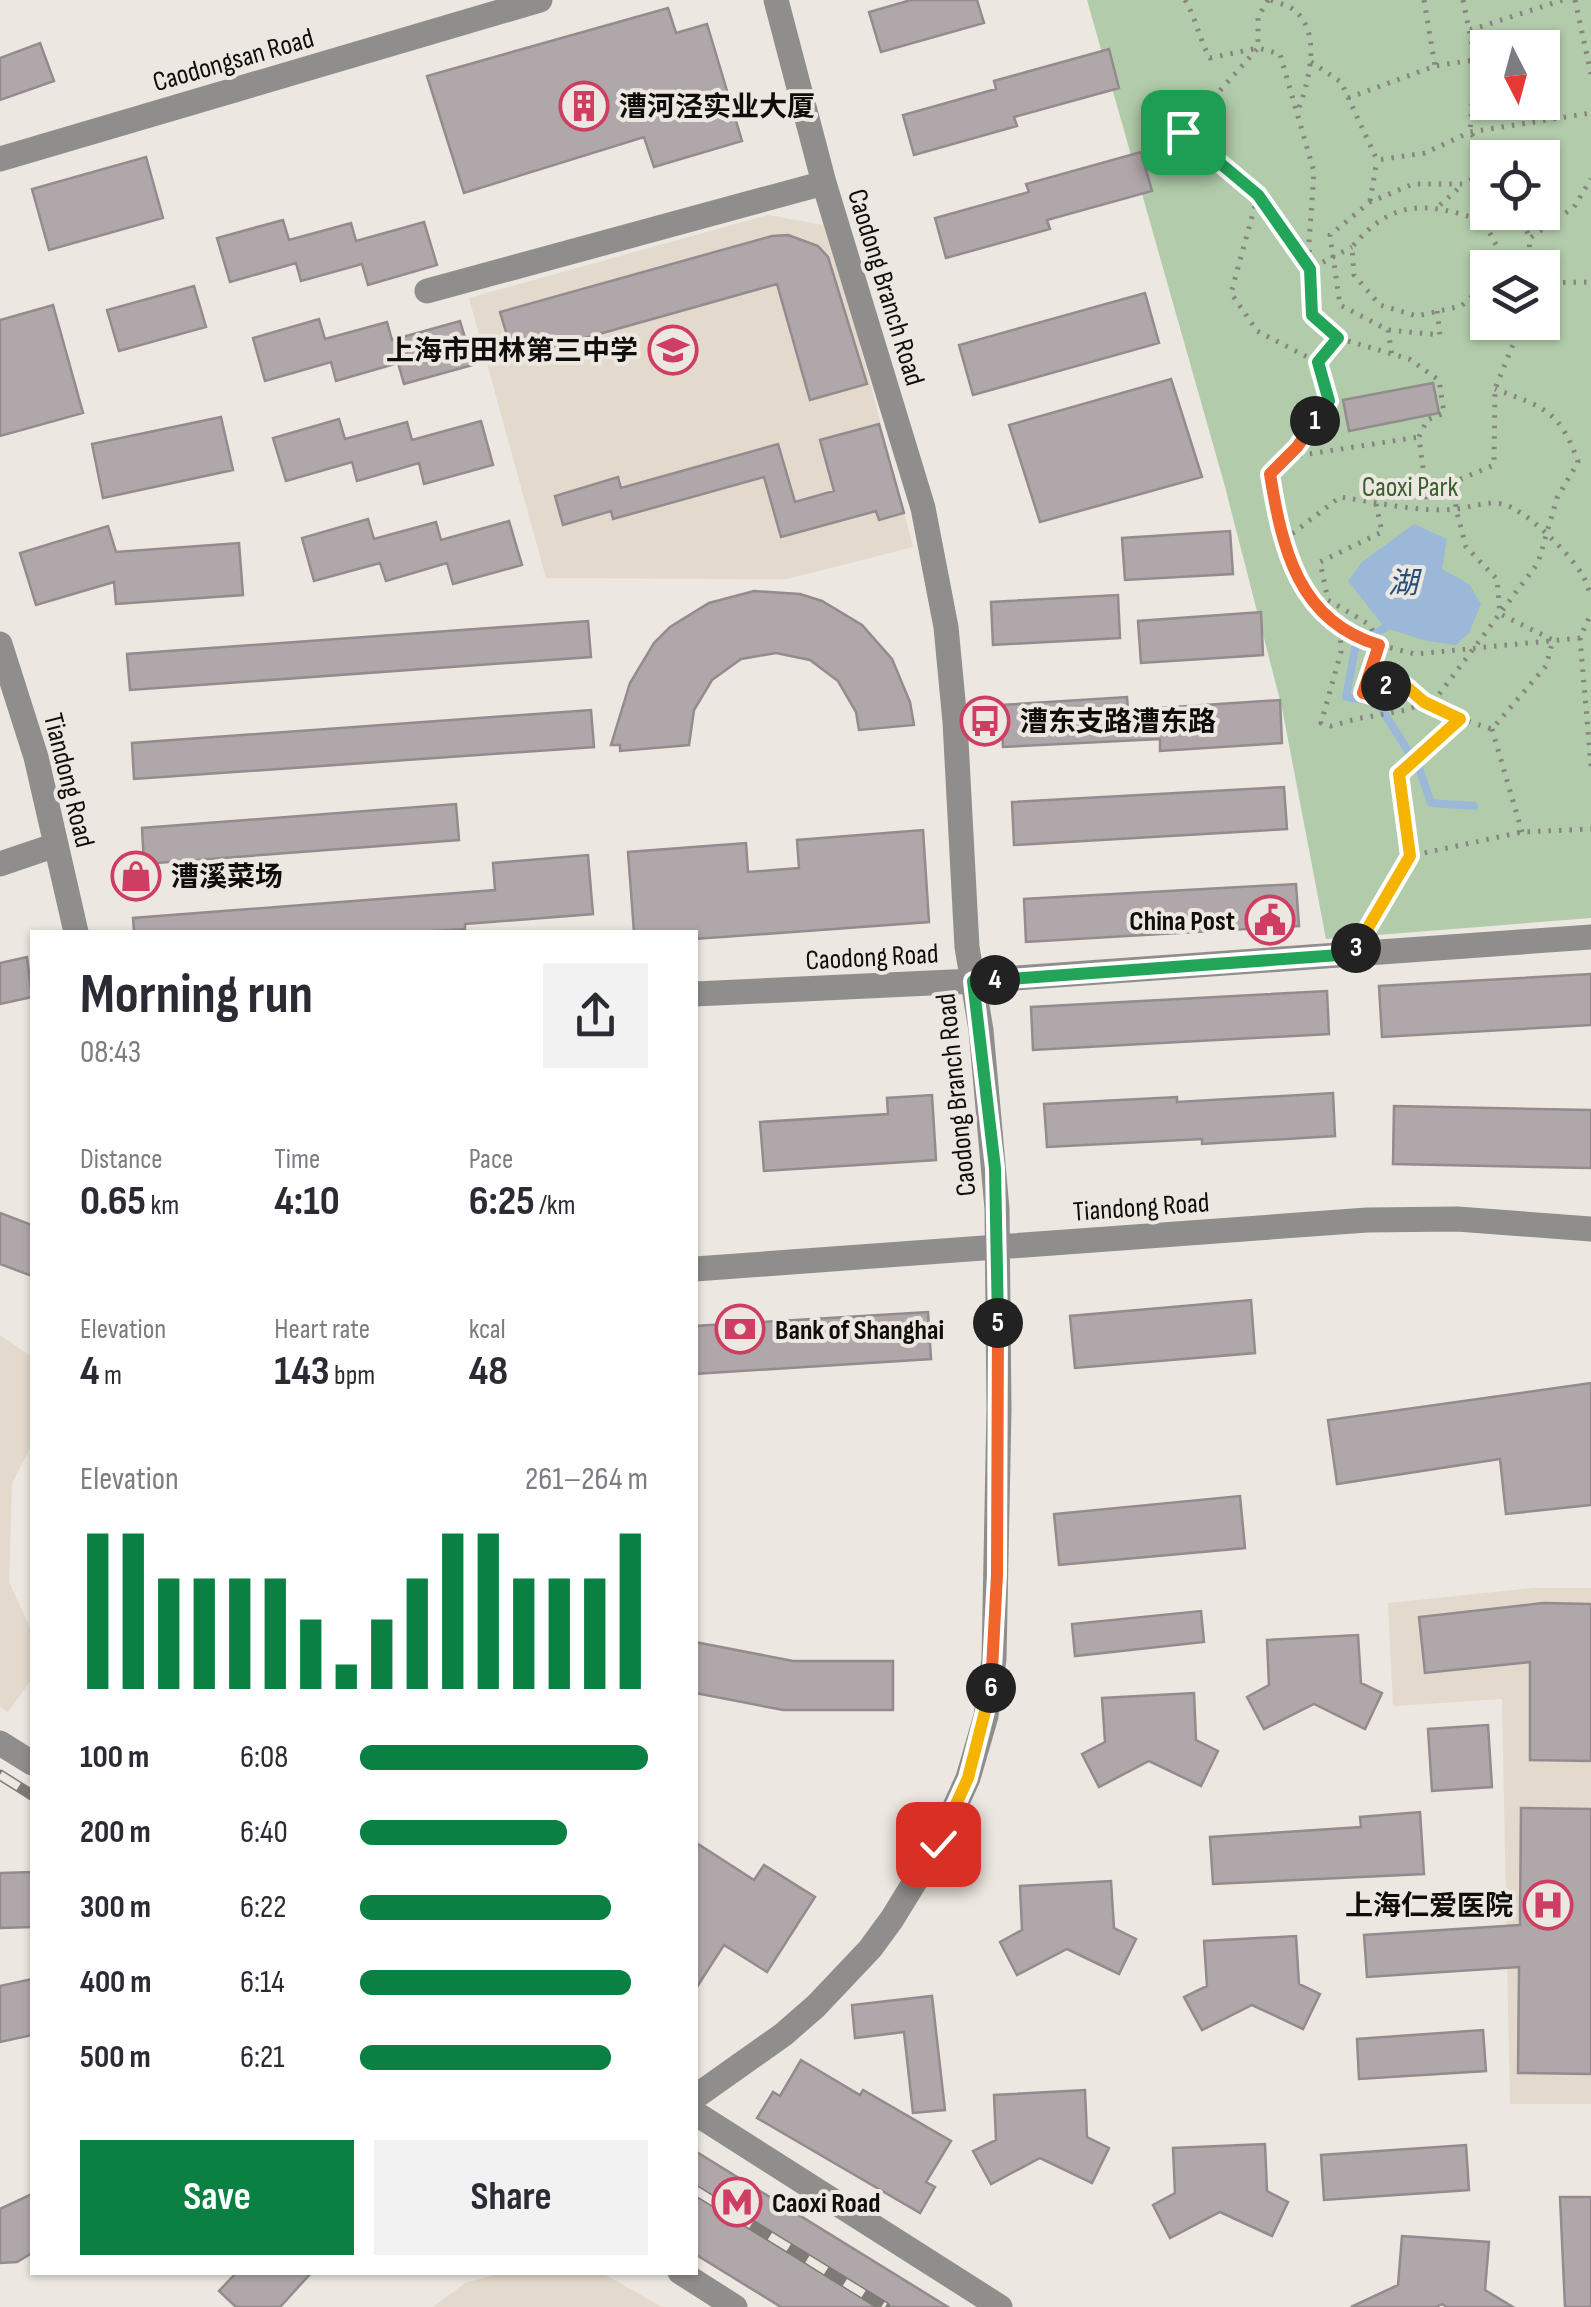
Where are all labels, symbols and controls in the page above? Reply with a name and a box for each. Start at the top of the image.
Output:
street label: Caodongsan Road [149,22,318,99]
north arrow [1470,30,1560,120]
map controls [1470,30,1560,340]
building icon: 漕河泾实业大厦 [558,80,610,132]
pin [1141,90,1226,175]
place label: 漕河泾实业大厦 [619,91,815,124]
icon: arrive [1156,105,1211,160]
button: locate [1470,140,1560,230]
street label: Caodong Branch Road [840,185,931,390]
button: layers [1470,250,1560,340]
school or university icon: 上海市田林第三中学 [647,324,699,376]
place label: 上海市田林第三中学 [386,335,638,368]
pin: 1 [1290,396,1340,446]
text: 1 [1310,404,1320,437]
park label: Caoxi Park [1362,471,1459,504]
water label: 湖 [1388,566,1422,602]
pin: 2 [1361,661,1411,711]
text: 2 [1380,669,1392,702]
bus stop icon: 漕东支路漕东路 [959,695,1011,747]
place label: 漕东支路漕东路 [1020,706,1216,739]
street label: Tiandong Road [36,710,101,851]
shop icon: 漕溪菜场 [110,850,162,902]
place label: 漕溪菜场 [171,861,283,894]
public building icon: China Post [1244,894,1296,946]
place label: China Post [1129,905,1235,938]
pin: 3 [1331,923,1381,973]
text: 3 [1350,931,1362,964]
street label: Caodong Road [805,938,939,977]
pin: 4 [970,955,1020,1005]
text: Morning run [80,962,313,1029]
button: share [543,963,648,1068]
text: 4 [988,963,1002,996]
street label: Caodong Branch Road [929,992,984,1198]
text: 08:43 [80,1033,141,1072]
text: Distance [80,1143,163,1176]
text: Time [274,1143,320,1176]
text: Pace [469,1143,513,1176]
text: 0.65 [80,1176,146,1227]
text: 4:10 [274,1176,340,1227]
text: 6:25 [469,1176,535,1227]
street label: Tiandong Road [1072,1186,1211,1229]
text: km [146,1189,179,1222]
text: /km [535,1189,576,1222]
pin: 5 [973,1298,1023,1348]
bank icon: Bank of Shanghai [714,1303,766,1355]
text: 5 [992,1306,1004,1339]
text: Elevation [80,1313,166,1346]
text: Heart rate [274,1313,370,1346]
text: kcal [469,1313,506,1346]
place label: Bank of Shanghai [775,1314,944,1347]
text: 4 [80,1346,100,1397]
text: 143 [274,1346,330,1397]
text: 48 [469,1346,508,1397]
text: m [100,1359,122,1392]
text: bpm [330,1359,375,1392]
text: Elevation [80,1460,179,1499]
text: 261–264 m [525,1460,648,1499]
pin: 6 [966,1663,1016,1713]
text: 6 [984,1671,998,1704]
text: 100 m [80,1738,149,1777]
text: 6:08 [240,1738,288,1777]
pin [896,1802,981,1887]
text: 200 m [80,1813,151,1852]
text: 6:40 [240,1813,288,1852]
icon: check [911,1817,966,1872]
hospital icon: 上海仁爱医院 [1522,1879,1574,1931]
text: 300 m [80,1888,151,1927]
text: 6:22 [240,1888,286,1927]
place label: 上海仁爱医院 [1345,1890,1513,1923]
text: 400 m [80,1963,152,2002]
text: 6:14 [240,1963,285,2002]
text: 500 m [80,2038,151,2077]
text: 6:21 [240,2038,285,2077]
button: Save [80,2140,354,2255]
button: Share [374,2140,648,2255]
metro station icon: Caoxi Road [711,2176,763,2228]
place label: Caoxi Road [772,2187,880,2220]

